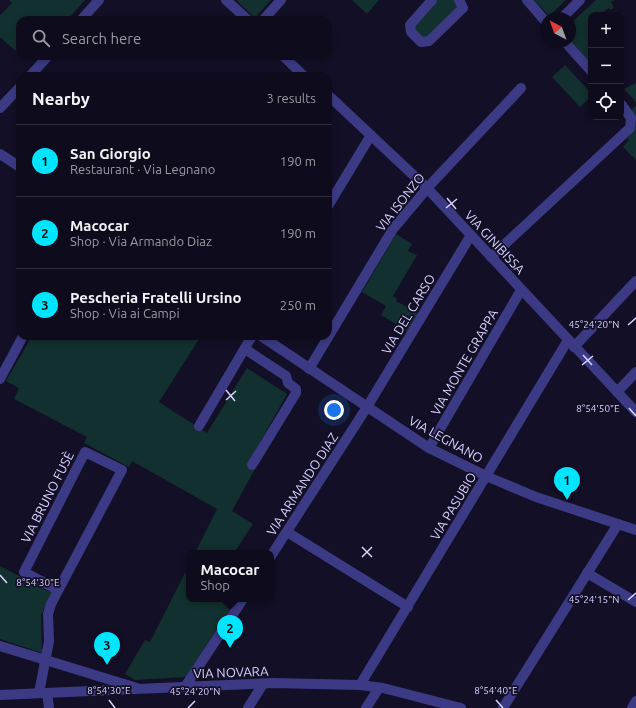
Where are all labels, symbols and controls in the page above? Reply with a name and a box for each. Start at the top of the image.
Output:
north arrow [540,12,576,48]
map controls [588,12,624,120]
button: + [588,12,624,48]
search box [16,16,332,60]
icon: search [30,27,52,49]
text: Search here [62,30,141,47]
button: − [588,48,624,84]
button: locate [588,84,624,120]
text: Nearby [32,89,90,108]
text: 3 results [266,91,316,105]
text: San Giorgio [70,145,151,162]
text: 1 [41,154,49,168]
text: 190 m [280,154,316,168]
text: Restaurant · Via Legnano [70,162,215,176]
street label: VIA ISONZO [373,170,427,234]
street label: VIA GINIBISSA [462,208,528,277]
text: Macocar [70,217,129,234]
text: 2 [41,226,49,240]
text: 190 m [280,226,316,240]
text: Shop · Via Armando Diaz [70,234,212,248]
street label: VIA DEL CARSO [379,271,437,357]
text: Pescheria Fratelli Ursino [70,289,242,306]
text: 3 [41,298,49,312]
text: 250 m [280,298,316,312]
text: Shop · Via ai Campi [70,306,180,320]
street label: VIA MONTE GRAPPA [428,306,500,418]
text: 45°24'20"N [569,319,619,330]
your location [324,400,344,420]
text: 8°54'50"E [576,403,620,414]
street label: VIA LEGNANO [407,413,485,465]
street label: VIA ARMANDO DIAZ [264,430,340,538]
street label: VIA BRUNO FUSÈ [17,449,76,545]
pin: 1 [554,467,580,500]
street label: VIA PASUBIO [427,470,479,542]
popup [186,550,274,602]
text: Macocar [201,561,259,578]
text: 8°54'30"E [16,577,60,588]
text: Shop [201,578,230,592]
text: 45°24'15"N [569,594,619,605]
pin: 2 [217,615,243,648]
pin: 3 [94,632,120,665]
street label: VIA NOVARA [193,664,269,680]
text: 8°54'30"E [87,685,131,696]
text: 8°54'40"E [474,685,518,696]
text: 45°24'20"N [170,686,220,697]

